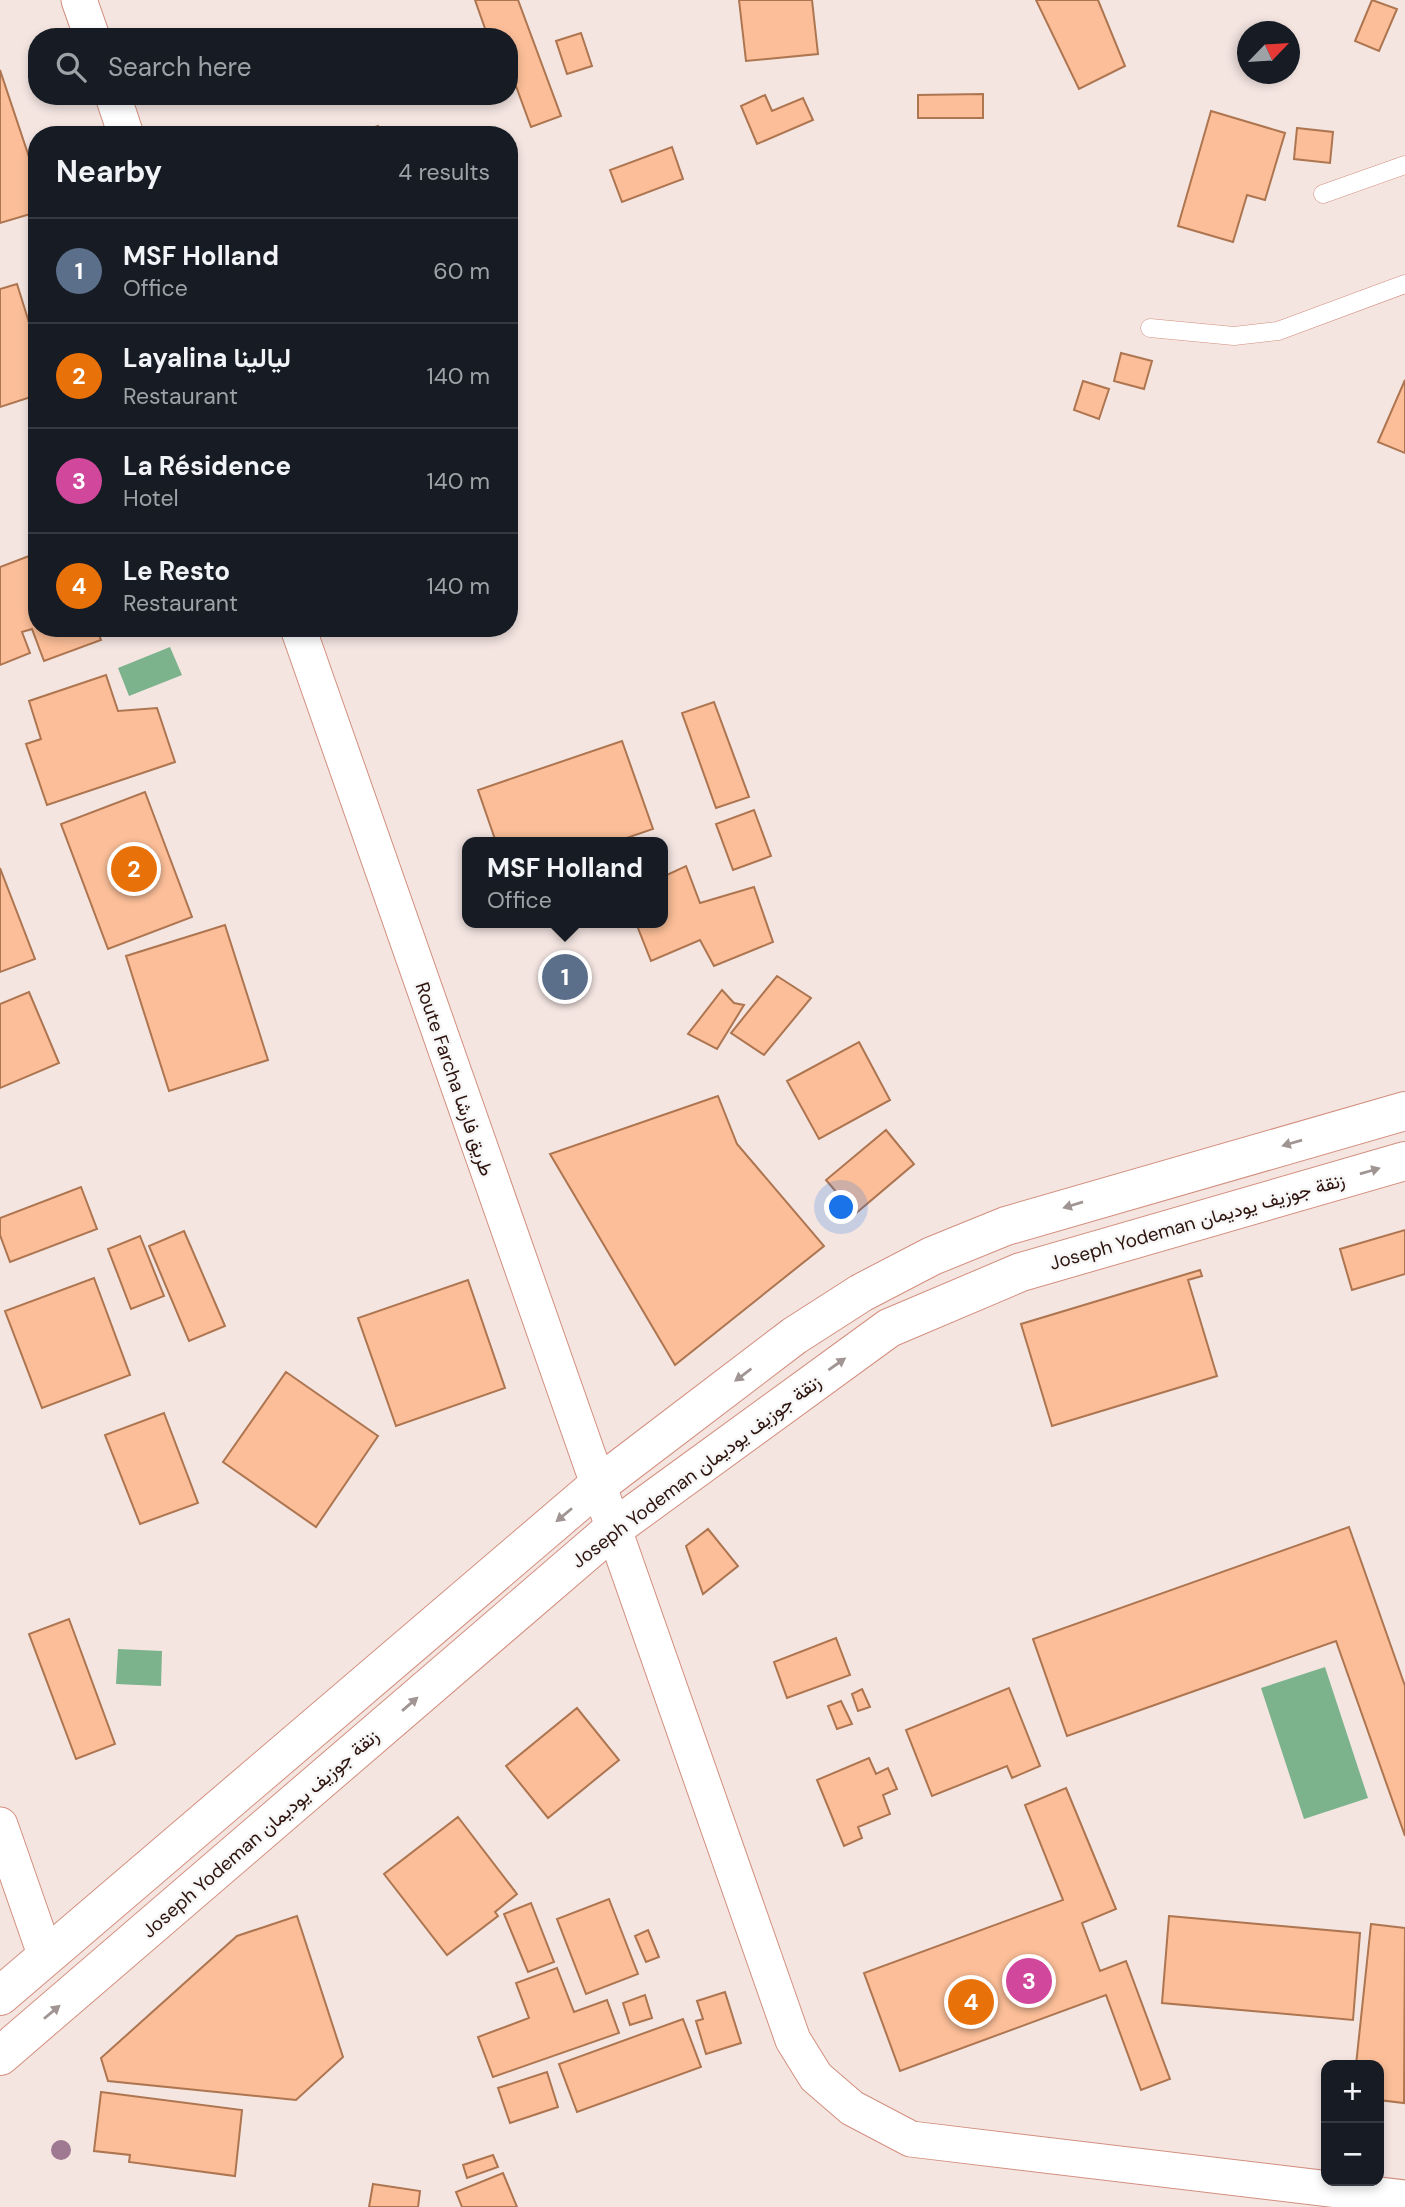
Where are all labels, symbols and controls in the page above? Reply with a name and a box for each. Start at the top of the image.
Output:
north arrow [1237,21,1300,84]
search box [28,28,518,105]
icon: search [52,48,90,86]
text: Search here [108,50,251,84]
text: Nearby [56,152,162,191]
text: 4 results [398,157,490,187]
text: MSF Holland [123,239,279,273]
text: 1 [75,256,83,286]
text: 60 m [433,256,490,286]
text: Office [123,273,188,303]
text: Layalina ليالينا [123,341,291,375]
text: 2 [72,361,86,391]
text: 140 m [427,361,490,391]
text: Restaurant [123,381,238,411]
text: La Résidence [123,449,291,483]
text: 3 [72,466,86,496]
text: 140 m [427,466,490,496]
text: Hotel [123,483,179,513]
text: Le Resto [123,554,230,588]
text: 4 [72,571,86,601]
text: 140 m [427,571,490,601]
text: Restaurant [123,588,238,618]
popup [462,837,668,928]
pin: 2 [111,843,157,895]
text: MSF Holland [487,851,643,885]
text: Office [487,885,552,915]
pin: 1 [542,951,588,1003]
street label: Route Farcha طريق فارشا [410,979,499,1179]
one-way arrow [1281,1138,1303,1149]
one-way arrow [1360,1165,1382,1176]
street label: Joseph Yodeman زنقة جوزيف يوديمان [1047,1167,1348,1276]
your location [824,1190,858,1224]
one-way arrow [1063,1201,1084,1211]
one-way arrow [828,1357,846,1371]
one-way arrow [734,1368,752,1382]
street label: Joseph Yodeman زنقة جوزيف يوديمان [567,1369,826,1573]
one-way arrow [555,1507,572,1522]
one-way arrow [402,1697,419,1712]
street label: Joseph Yodeman زنقة جوزيف يوديمان [137,1724,384,1943]
pin: 3 [1006,1955,1052,2007]
pin: 4 [948,1976,994,2028]
one-way arrow [44,2005,61,2020]
map controls [1321,2060,1384,2186]
button: + [1321,2060,1384,2123]
button: − [1321,2123,1384,2186]

